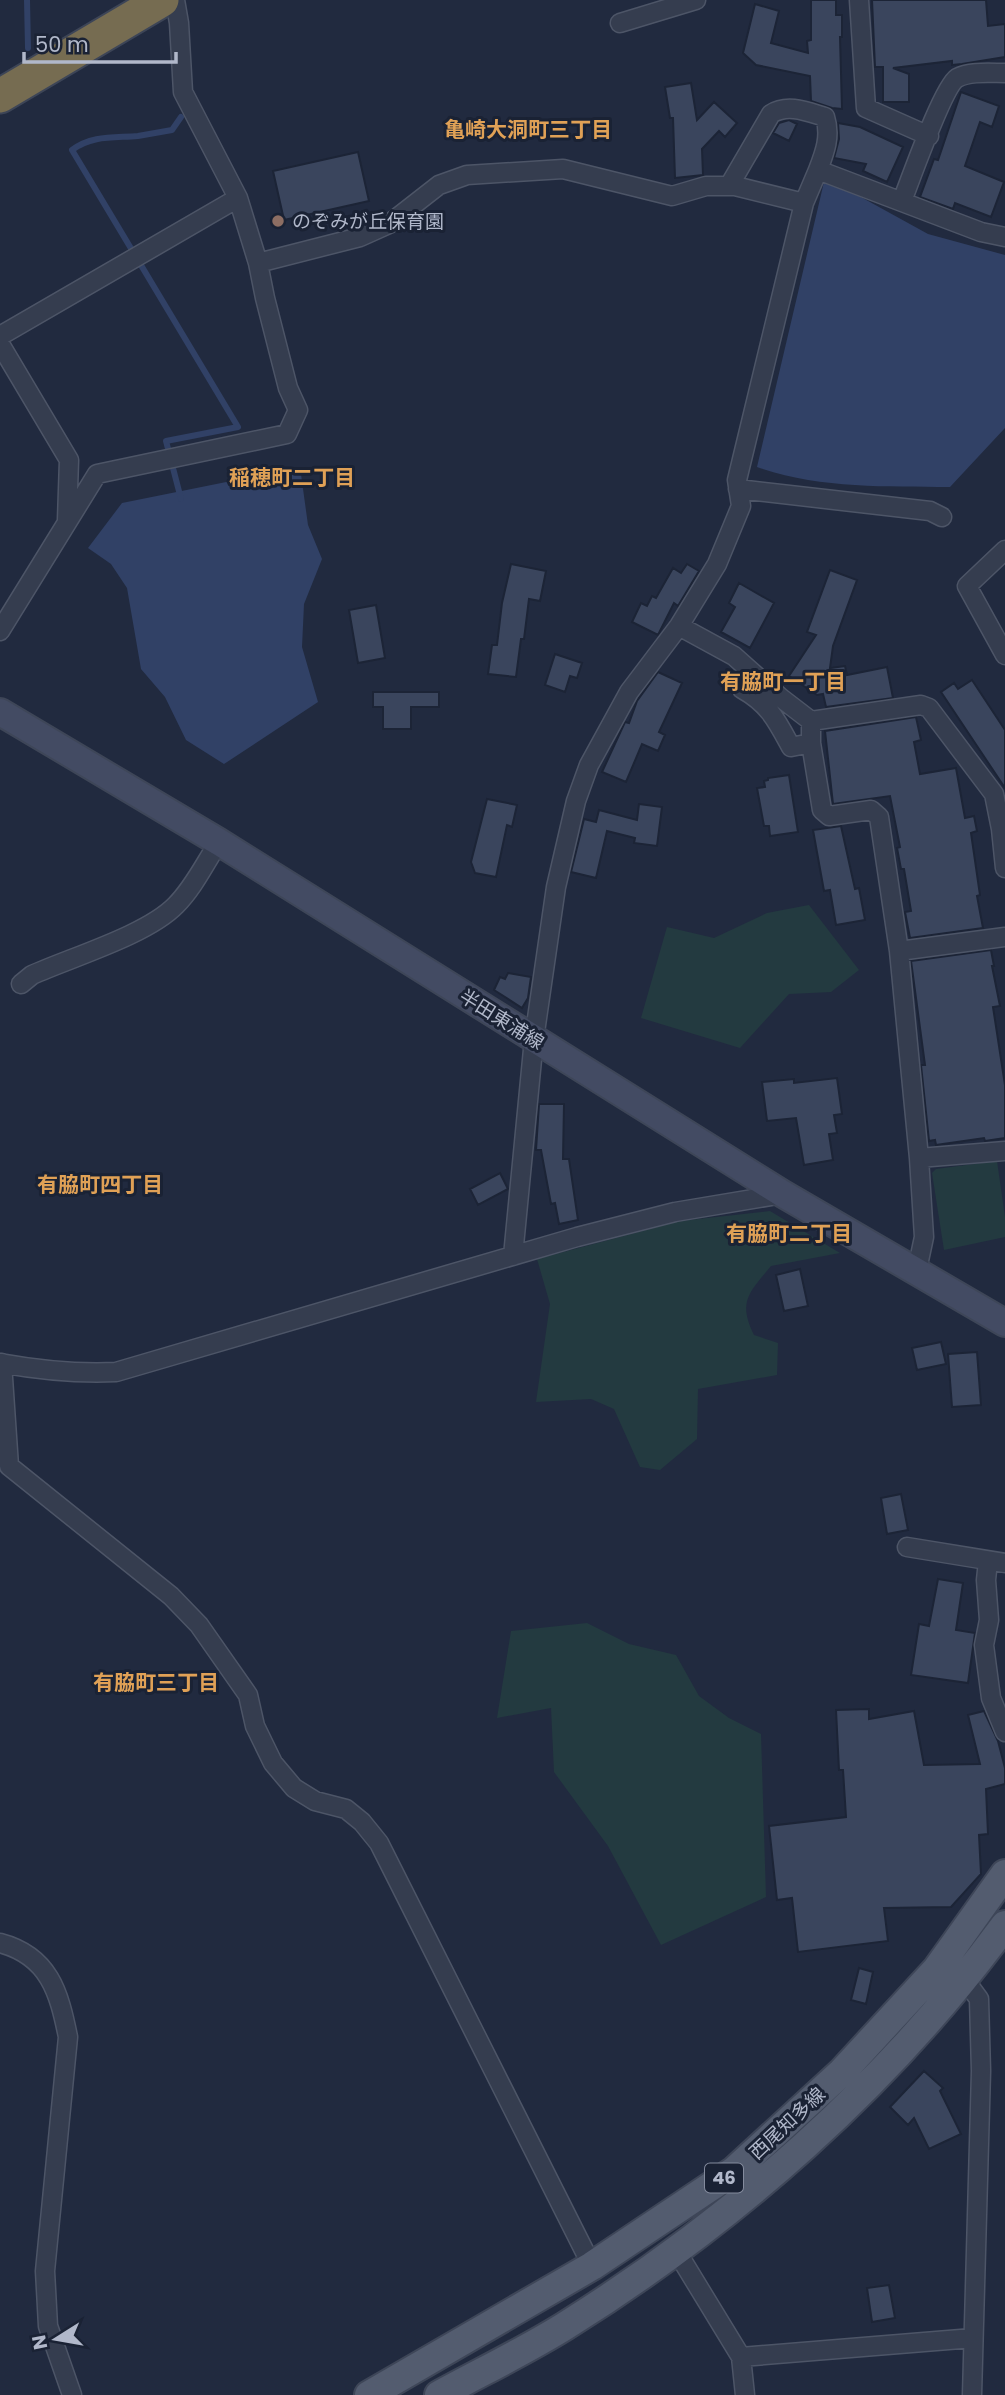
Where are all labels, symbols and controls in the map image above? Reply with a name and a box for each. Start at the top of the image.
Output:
scale bar [24,21,177,65]
text: 50 m [35,30,89,59]
district label: 亀崎大洞町三丁目 [444,115,612,144]
place label: のぞみが丘保育園 [292,208,444,235]
marker: のぞみが丘保育園 [270,213,286,229]
district label: 稲穂町二丁目 [229,463,355,492]
district label: 有脇町一丁目 [720,667,846,696]
street label: 半田東浦線 [454,983,549,1056]
district label: 有脇町四丁目 [37,1170,163,1199]
district label: 有脇町二丁目 [726,1219,852,1248]
district label: 有脇町三丁目 [93,1668,219,1697]
street label: 西尾知多線 [743,2081,831,2166]
road number: 46 [705,2164,743,2192]
north arrow [21,2304,91,2374]
text: N [25,2333,54,2352]

